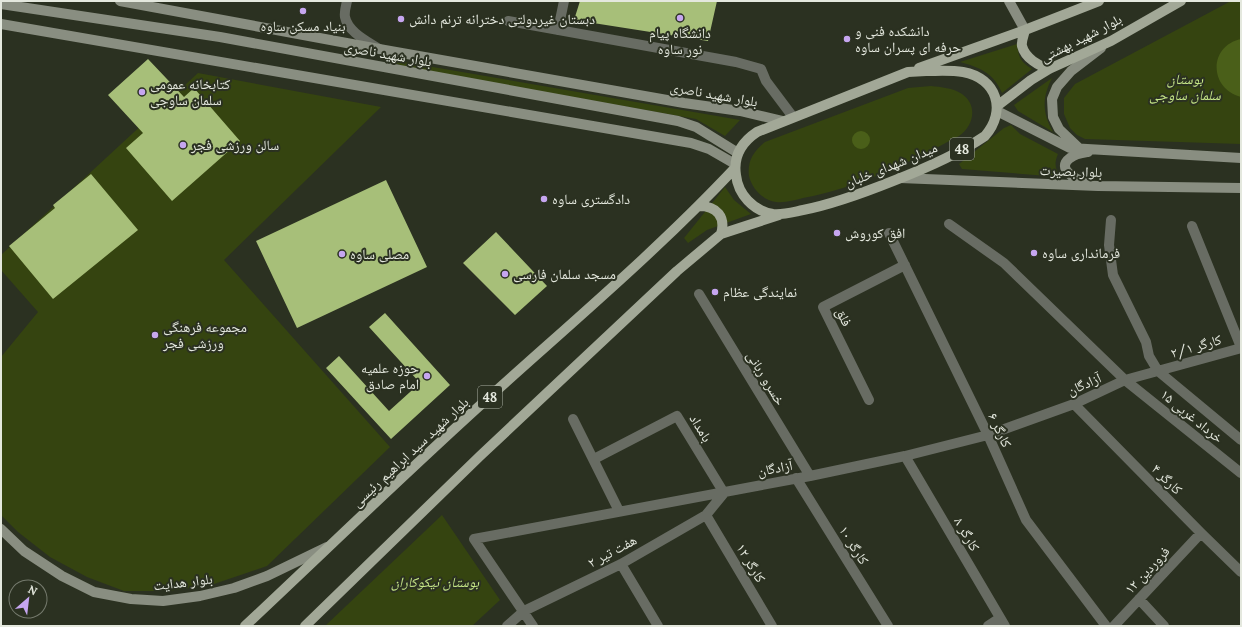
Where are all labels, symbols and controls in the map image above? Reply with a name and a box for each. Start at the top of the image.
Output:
marker: بنیاد مسکن ساوه [298,6,308,16]
place label: دبستان غیردولتی دخترانه ترنم دانش [409,10,595,29]
street label: بلوار شهید بهشتی [1037,10,1125,66]
marker: دانشگاه پیام نور ساوه [675,13,685,23]
marker: دبستان غیردولتی دخترانه ترنم دانش [396,14,406,24]
place label: بنیاد مسکن ساوه [261,17,346,35]
place label: دانشکده فنی و حرفه ای پسران ساوه [855,22,961,56]
place label: دانشگاه پیام نور ساوه [649,24,711,58]
marker: دانشکده فنی و حرفه ای پسران ساوه [842,34,852,44]
street label: بلوار شهید ناصری [343,37,433,71]
park label: بوستان سلمان ساوجی [1149,70,1222,104]
place label: کتابخانه عمومی سلمان ساوجی [150,75,231,109]
street label: بلوار شهید ناصری [669,77,759,111]
marker: کتابخانه عمومی سلمان ساوجی [137,87,147,97]
place label: سالن ورزشی فجر [190,136,279,154]
street label: میدان شهدای خلبان [842,138,940,192]
road number: 48 [950,138,974,160]
marker: سالن ورزشی فجر [178,140,188,150]
street label: بلوار بصیرت [1039,161,1103,181]
place label: دادگستری ساوه [552,190,630,208]
marker: دادگستری ساوه [539,194,549,204]
place label: افق کوروش [845,224,905,243]
marker: افق کوروش [832,228,842,238]
place label: فرمانداری ساوه [1042,244,1120,262]
place label: مصلی ساوه [350,245,409,263]
marker: فرمانداری ساوه [1029,248,1039,258]
marker: مصلی ساوه [337,249,347,259]
place label: مسجد سلمان فارسی [513,265,616,283]
marker: مسجد سلمان فارسی [500,269,510,279]
place label: نمایندگی عظام [723,283,797,302]
marker: نمایندگی عظام [710,287,720,297]
street label: فلق [831,305,856,330]
place label: مجموعه فرهنگی ورزشی فجر [162,318,247,352]
marker: مجموعه فرهنگی ورزشی فجر [150,330,160,340]
street label: کارگر ۲/۱ [1168,330,1224,362]
street label: خسرو ربانی [743,348,789,409]
place label: حوزه علمیه امام صادق [361,359,419,394]
street label: آزادگان [1064,368,1104,399]
marker: حوزه علمیه امام صادق [422,371,432,381]
street label: ۱۵ خرداد غربی [1157,385,1227,447]
road number: 48 [478,386,502,408]
street label: بلوار شهید سید ابراهیم رئیسی [348,393,473,512]
street label: کارگر ۶ [984,410,1016,450]
street label: بامداد [686,411,716,445]
street label: آزادگان [756,456,795,480]
street label: کارگر ۴ [1148,460,1186,498]
street label: کارگر ۸ [950,514,984,554]
street label: کارگر ۱۰ [835,522,873,568]
street label: هفت تیر ۲ [584,531,640,571]
street label: کارگر ۱۲ [732,540,770,586]
street label: ۱۲ فروردین [1120,542,1174,598]
street label: بلوار هدایت [152,569,214,595]
park label: بوستان نیکوکاران [391,573,479,591]
north arrow [8,579,48,619]
text: N [26,582,40,599]

